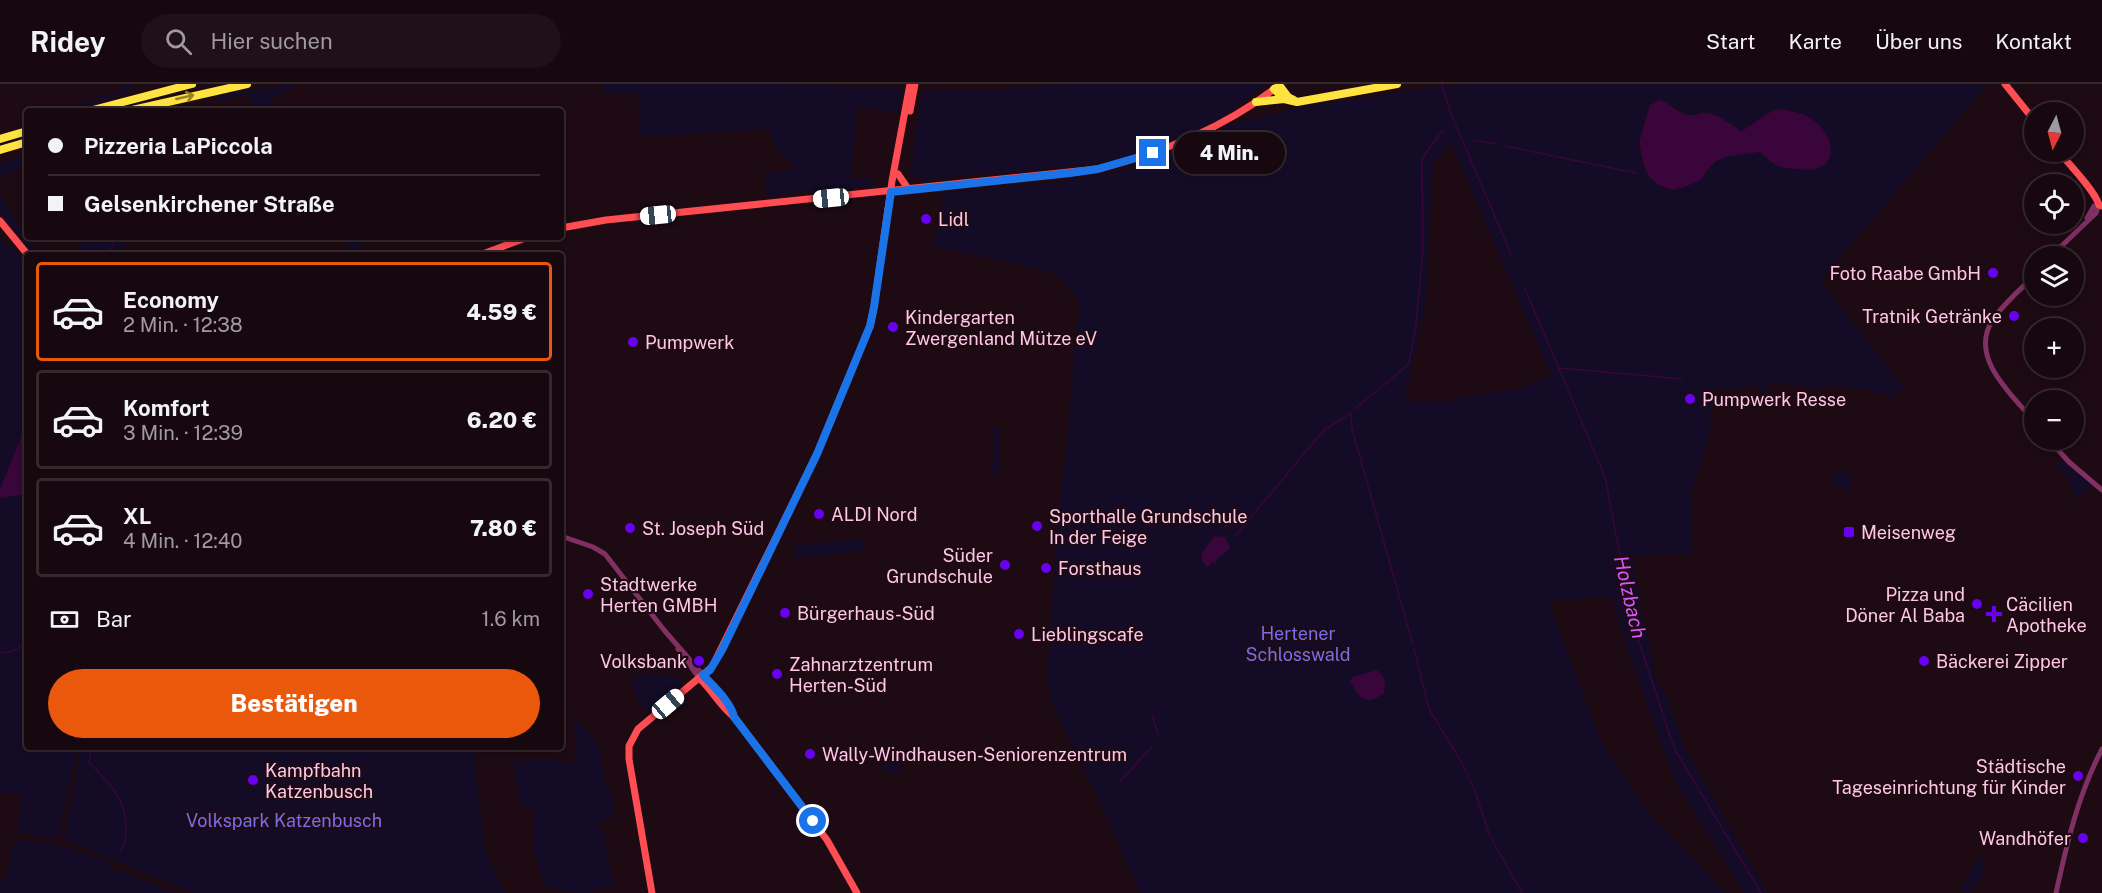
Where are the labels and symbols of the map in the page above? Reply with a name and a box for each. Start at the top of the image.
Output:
one-way arrow [175,91,194,102]
north arrow [2024,102,2084,162]
callout: 4 Min. [1174,132,1285,174]
route end [1139,139,1166,166]
car [812,187,850,209]
car [639,204,677,226]
place label: Lidl [938,209,969,230]
marker: Lidl [919,212,933,226]
place label: Foto Raabe GmbH [1829,263,1981,284]
marker: Foto Raabe GmbH [1986,266,2000,280]
place label: Tratnik Getränke [1862,306,2002,327]
place label: Kindergarten Zwergenland Mütze eV [905,307,1097,349]
marker: Tratnik Getränke [2007,309,2021,323]
marker: Kindergarten Zwergenland Mütze eV [886,320,900,334]
place label: Pumpwerk [645,332,734,353]
marker: Pumpwerk [626,335,640,349]
place label: Pumpwerk Resse [1702,389,1846,410]
marker: Pumpwerk Resse [1683,392,1697,406]
place label: ALDI Nord [831,504,917,525]
place label: Sporthalle Grundschule In der Feige [1049,506,1248,548]
marker: ALDI Nord [812,507,826,521]
place label: St. Joseph Süd [642,518,764,539]
marker: Sporthalle Grundschule In der Feige [1030,519,1044,533]
marker: St. Joseph Süd [623,521,637,535]
place label: Meisenweg [1861,522,1956,543]
marker: Meisenweg [1842,525,1856,539]
place label: Süder Grundschule [886,545,993,587]
water label: Holzbach [1609,553,1651,641]
marker: Süder Grundschule [998,558,1012,572]
place label: Forsthaus [1058,558,1141,579]
marker: Forsthaus [1039,561,1053,575]
place label: Stadtwerke Herten GMBH [600,574,717,616]
place label: Pizza und Döner Al Baba [1845,584,1965,626]
marker: Stadtwerke Herten GMBH [581,587,595,601]
place label: Cäcilien Apotheke [2006,594,2087,636]
marker: Pizza und Döner Al Baba [1970,597,1984,611]
place label: Bürgerhaus-Süd [797,603,935,624]
marker: Bürgerhaus-Süd [778,606,792,620]
marker: Cäcilien Apotheke [1987,607,2001,621]
park label: Hertener Schlosswald [1246,623,1350,665]
place label: Lieblingscafe [1031,624,1144,645]
marker: Lieblingscafe [1012,627,1026,641]
place label: Volksbank [600,651,687,672]
place label: Bäckerei Zipper [1936,651,2068,672]
marker: Volksbank [692,654,706,668]
place label: Zahnarztzentrum Herten-Süd [789,654,933,696]
marker: Bäckerei Zipper [1917,654,1931,668]
marker: Zahnarztzentrum Herten-Süd [770,667,784,681]
car [648,686,688,722]
place label: Wally-Windhausen-Seniorenzentrum [822,744,1127,765]
marker: Wally-Windhausen-Seniorenzentrum [803,747,817,761]
place label: Städtische Tageseinrichtung für Kinder [1832,756,2066,798]
place label: Kampfbahn Katzenbusch [265,760,373,802]
marker: Städtische Tageseinrichtung für Kinder [2071,769,2085,783]
marker: Kampfbahn Katzenbusch [246,773,260,787]
route start [799,807,826,834]
park label: Volkspark Katzenbusch [186,810,382,831]
place label: Wandhöfer [1979,828,2071,849]
marker: Wandhöfer [2076,831,2090,845]

